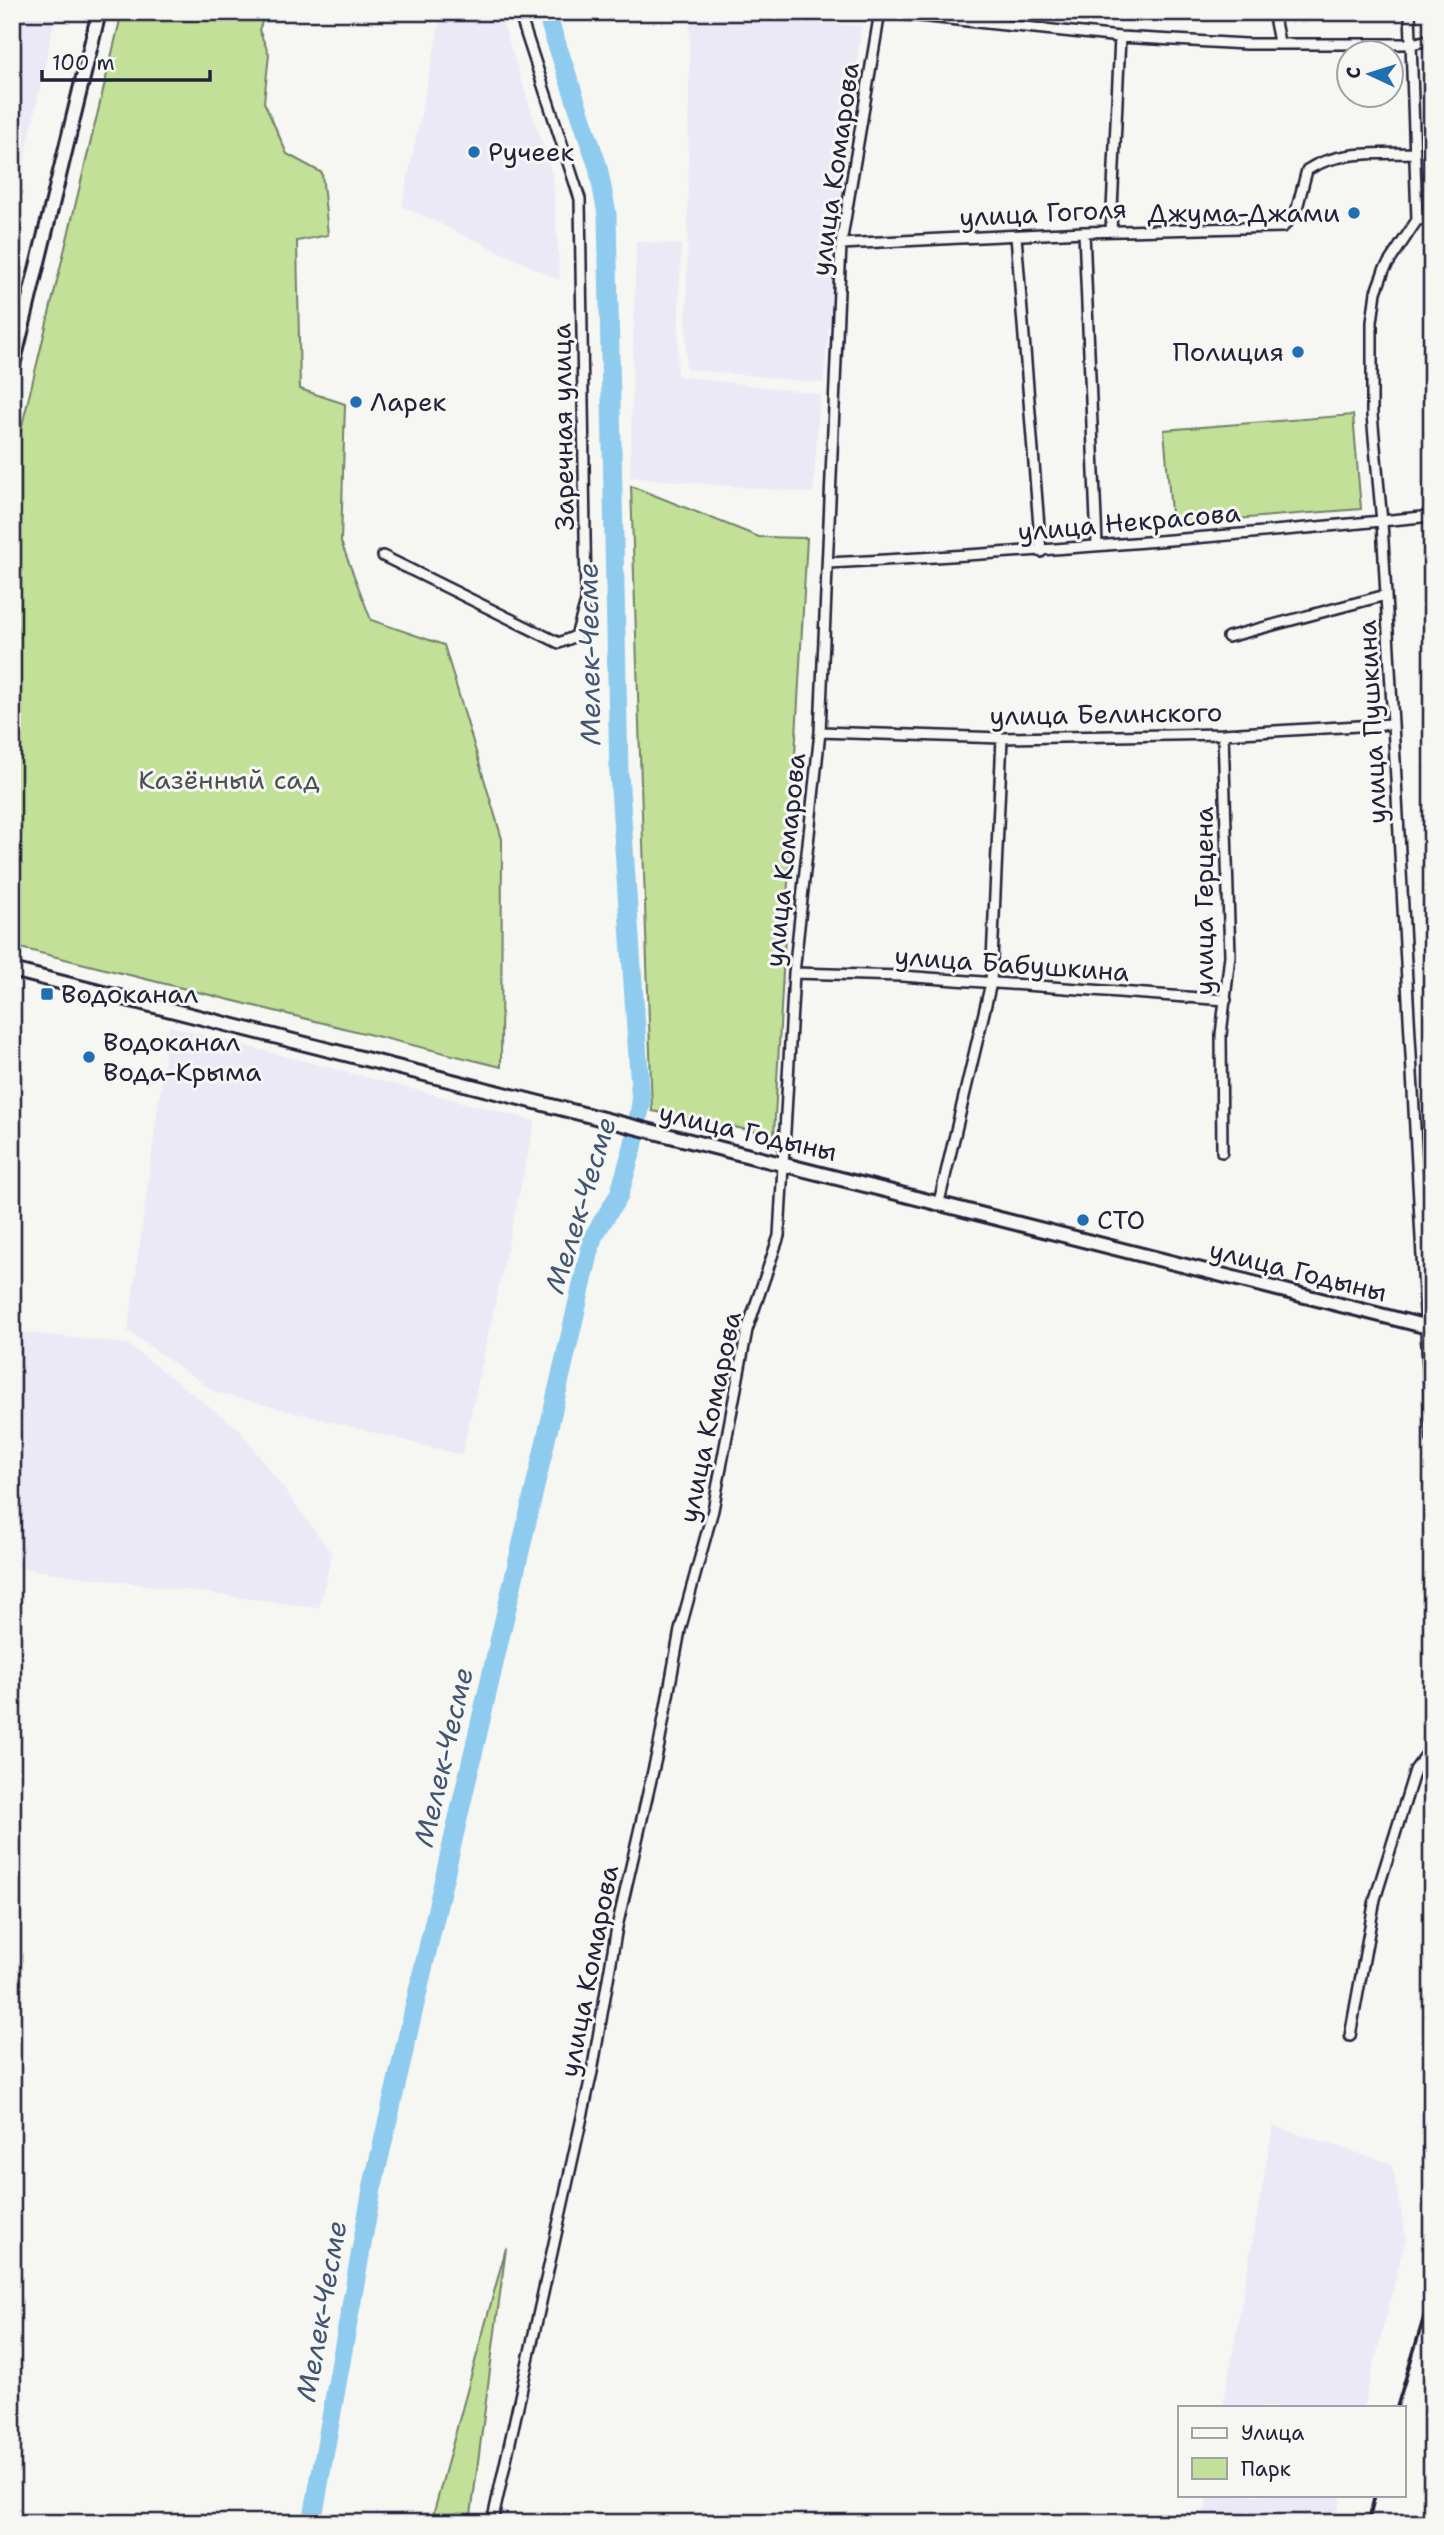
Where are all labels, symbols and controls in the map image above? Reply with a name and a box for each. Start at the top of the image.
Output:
scale bar [42,38,210,82]
north arrow [1336,38,1406,108]
text: 100 m [52,49,115,77]
street label: улица Комарова [802,60,867,278]
text: С [1341,66,1366,80]
place label: Ручеек [488,134,574,169]
marker: Ручеек [466,144,482,160]
street label: улица Гоголя [958,191,1128,234]
place label: Джума-Джами [1148,195,1340,230]
marker: Джума-Джами [1346,205,1362,221]
street label: Заречная улица [543,323,582,531]
place label: Полиция [1173,334,1284,369]
marker: Полиция [1290,344,1306,360]
place label: Ларек [370,384,447,419]
marker: Ларек [348,394,364,410]
street label: улица Некрасова [1016,494,1242,549]
water label: Мелек-Чесме [568,562,610,746]
street label: улица Пушкина [1349,619,1394,825]
street label: улица Белинского [989,694,1223,733]
street label: улица Комарова [756,751,813,969]
park label: Казённый сад [138,762,320,797]
street label: улица Герцена [1186,807,1221,995]
street label: улица Бабушкина [893,938,1131,989]
place label: Водоканал [61,976,199,1011]
marker: Водоканал [39,986,55,1002]
place label: Водоканал Вода-Крыма [103,1024,261,1089]
marker: Водоканал Вода-Крыма [81,1049,97,1065]
street label: улица Годыны [656,1094,841,1169]
water label: Мелек-Чесме [535,1112,625,1298]
place label: СТО [1097,1202,1145,1237]
marker: СТО [1075,1212,1091,1228]
street label: улица Годыны [1206,1232,1391,1309]
street label: улица Комарова [670,1308,749,1526]
water label: Мелек-Чесме [404,1664,482,1850]
street label: улица Комарова [551,1862,626,2080]
water label: Мелек-Чесме [286,2218,356,2404]
legend [1178,2406,1406,2496]
text: Улица [1241,2419,1304,2447]
text: Парк [1241,2455,1291,2483]

